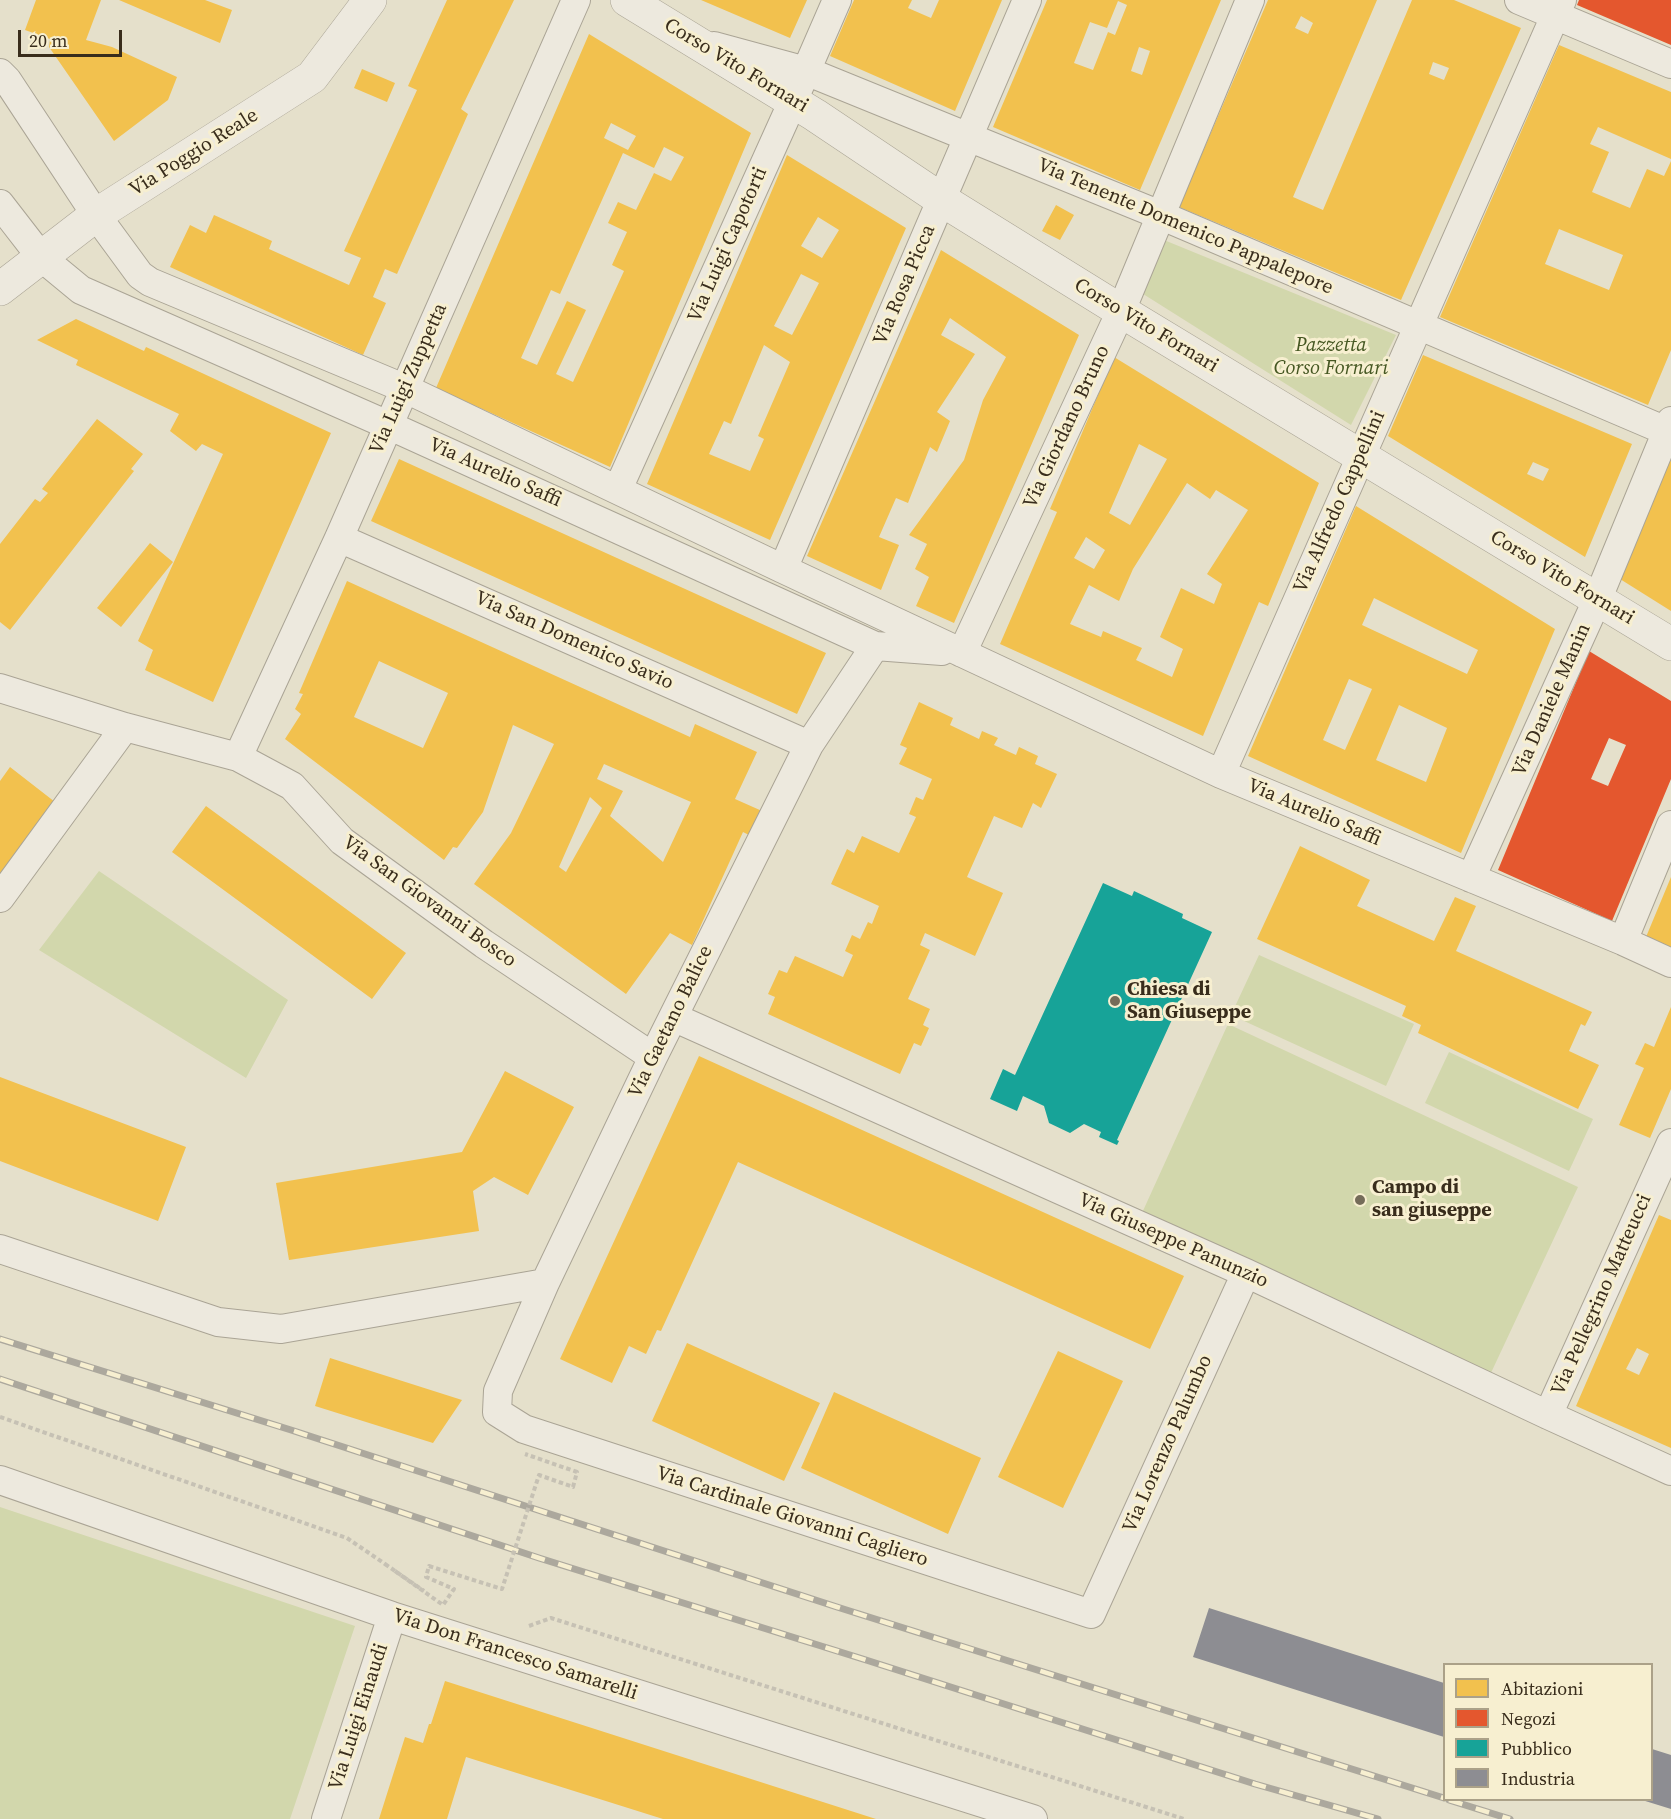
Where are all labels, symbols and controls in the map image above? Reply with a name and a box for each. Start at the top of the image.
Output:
street label: Corso Vito Fornari [660,13,812,119]
scale bar [21,18,124,56]
text: 20 m [29,28,67,53]
street label: Via Poggio Reale [125,104,263,202]
street label: Via Tenente Domenico Pappalepore [1033,154,1337,300]
street label: Via Luigi Capotorti [683,164,773,326]
street label: Via Rosa Picca [869,221,941,349]
street label: Corso Vito Fornari [1070,273,1222,379]
street label: Via Luigi Zuppetta [365,300,453,458]
park label: Pazzetta Corso Fornari [1274,334,1388,381]
street label: Via Giordano Bruno [1019,342,1115,512]
street label: Via Alfredo Cappellini [1289,407,1391,597]
street label: Via Aurelio Saffi [425,433,565,513]
street label: Corso Vito Fornari [1486,525,1638,631]
street label: Via San Domenico Savio [471,586,677,696]
street label: Via Daniele Manin [1508,620,1596,780]
street label: Via Aurelio Saffi [1244,774,1384,852]
street label: Via San Giovanni Bosco [337,831,521,973]
street label: Via Gaetano Balice [624,942,718,1102]
place label: Chiesa di San Giuseppe [1127,978,1251,1025]
marker: Chiesa di San Giuseppe [1108,994,1122,1008]
place label: Campo di san giuseppe [1372,1176,1492,1223]
street label: Via Giuseppe Panunzio [1074,1188,1272,1294]
street label: Via Pellegrino Matteucci [1547,1191,1657,1399]
marker: Campo di san giuseppe [1353,1193,1367,1207]
street label: Via Lorenzo Palumbo [1118,1351,1218,1537]
street label: Via Cardinale Giovanni Cagliero [653,1462,931,1572]
street label: Via Don Francesco Samarelli [390,1604,640,1706]
street label: Via Luigi Einaudi [324,1641,394,1793]
legend [1443,1663,1653,1801]
text: Abitazioni [1501,1676,1583,1701]
text: Negozi [1501,1706,1556,1731]
text: Pubblico [1501,1736,1572,1761]
text: Industria [1501,1766,1575,1791]

